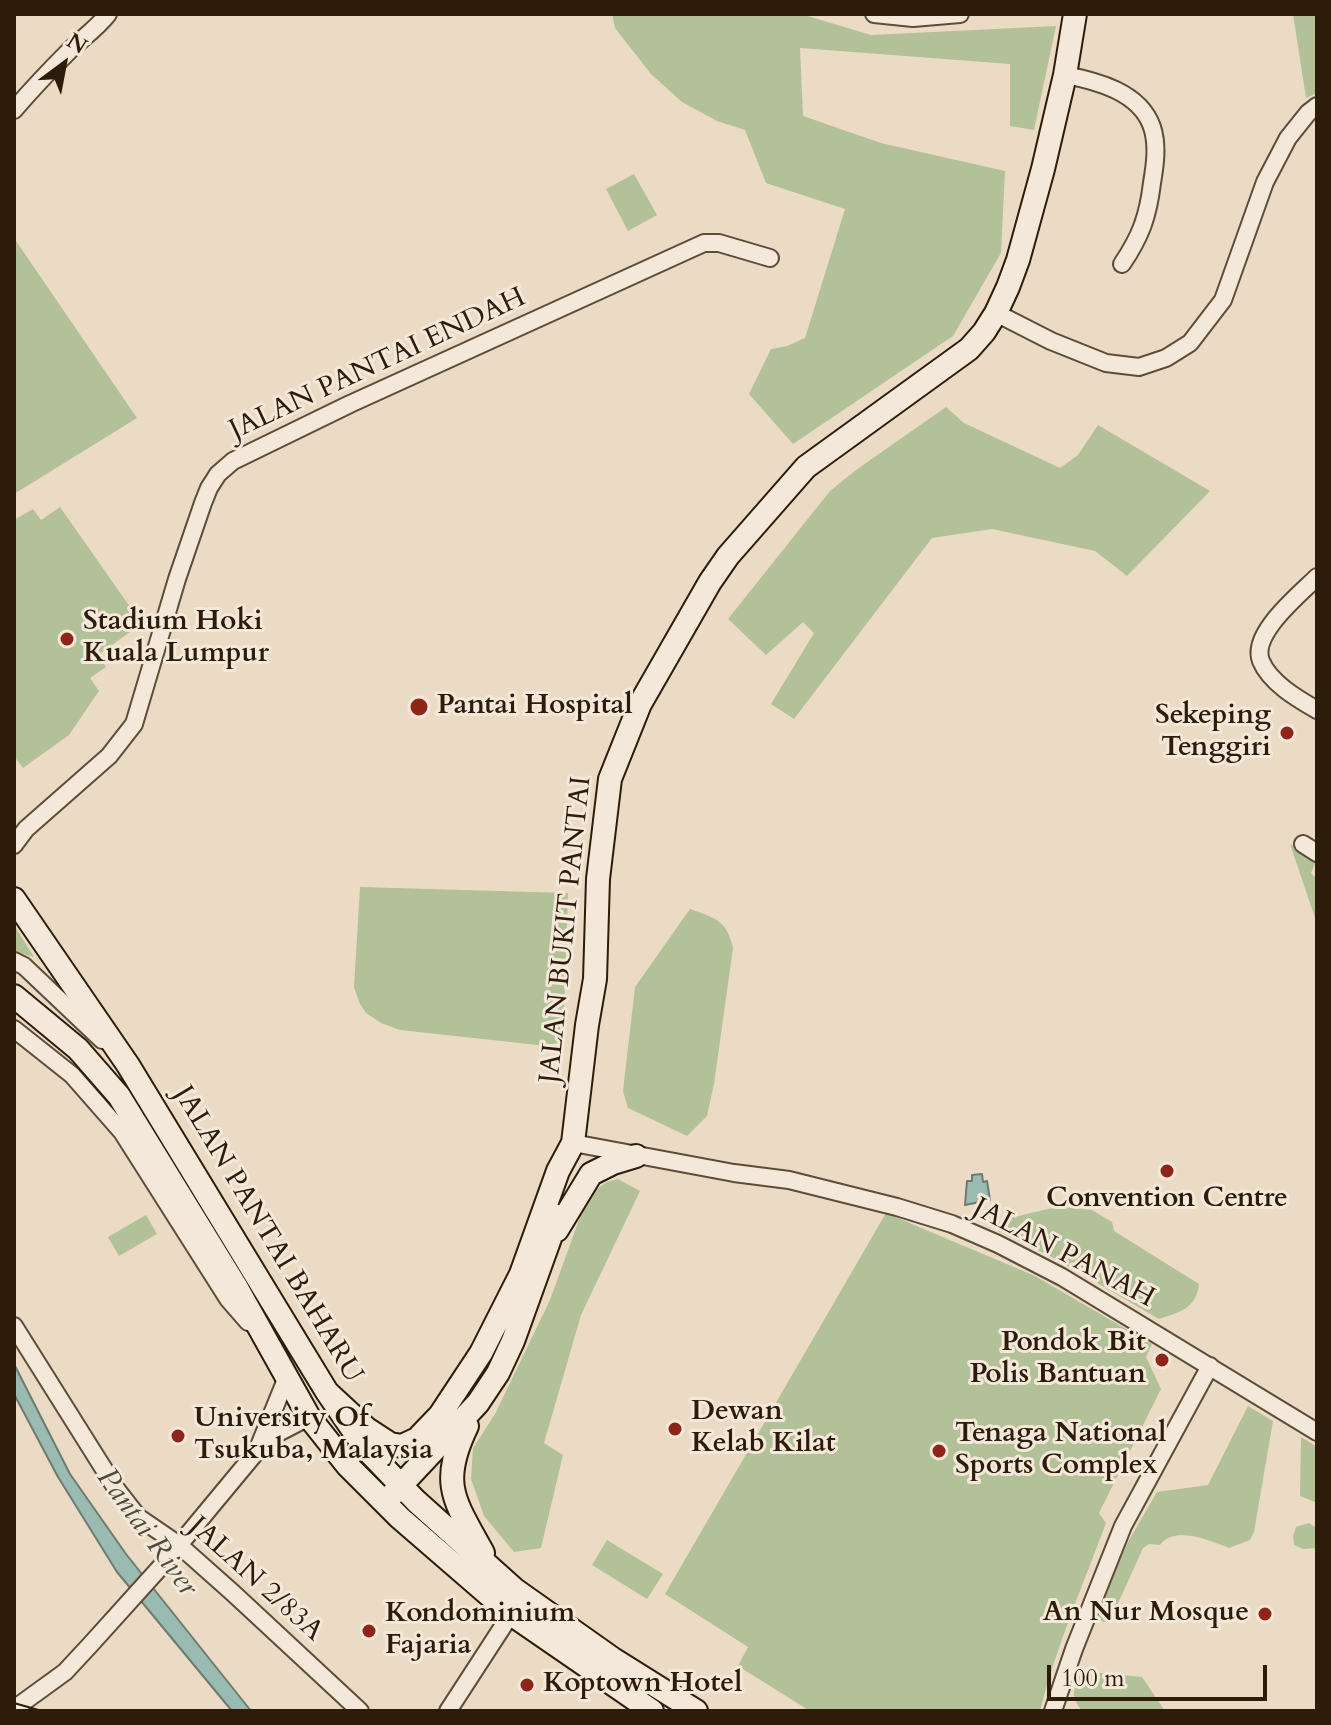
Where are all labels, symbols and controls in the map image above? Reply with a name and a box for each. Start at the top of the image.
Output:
north arrow [24,24,104,104]
text: N [61,26,93,61]
street label: JALAN PANTAI ENDAH [225,282,531,448]
place label: Stadium Hoki Kuala Lumpur [83,606,269,672]
marker: Stadium Hoki Kuala Lumpur [58,630,76,648]
place label: Pantai Hospital [437,690,633,724]
marker: Pantai Hospital [408,696,430,718]
place label: Sekeping Tenggiri [1155,700,1271,766]
marker: Sekeping Tenggiri [1278,724,1296,742]
street label: JALAN BUKIT PANTAI [534,775,600,1085]
street label: JALAN PANTAI BAHARU [165,1081,369,1389]
marker: Convention Centre [1158,1162,1176,1180]
place label: Convention Centre [1046,1183,1288,1217]
street label: JALAN PANAH [966,1192,1160,1316]
place label: Pondok Bit Polis Bantuan [970,1327,1146,1393]
marker: Pondok Bit Polis Bantuan [1153,1351,1171,1369]
place label: Dewan Kelab Kilat [691,1396,836,1462]
place label: University Of Tsukuba, Malaysia [194,1403,433,1469]
place label: Tenaga National Sports Complex [955,1418,1166,1484]
marker: Dewan Kelab Kilat [666,1420,684,1438]
marker: University Of Tsukuba, Malaysia [169,1427,187,1445]
marker: Tenaga National Sports Complex [930,1442,948,1460]
water label: Pantai River [88,1462,204,1604]
street label: JALAN 2/83A [181,1511,329,1649]
place label: An Nur Mosque [1043,1597,1249,1631]
place label: Kondominium Fajaria [385,1598,575,1664]
marker: An Nur Mosque [1256,1605,1274,1623]
marker: Kondominium Fajaria [360,1622,378,1640]
scale bar [1051,1649,1271,1699]
text: 100 m [1061,1662,1125,1695]
place label: Koptown Hotel [543,1668,742,1702]
marker: Koptown Hotel [518,1676,536,1694]

